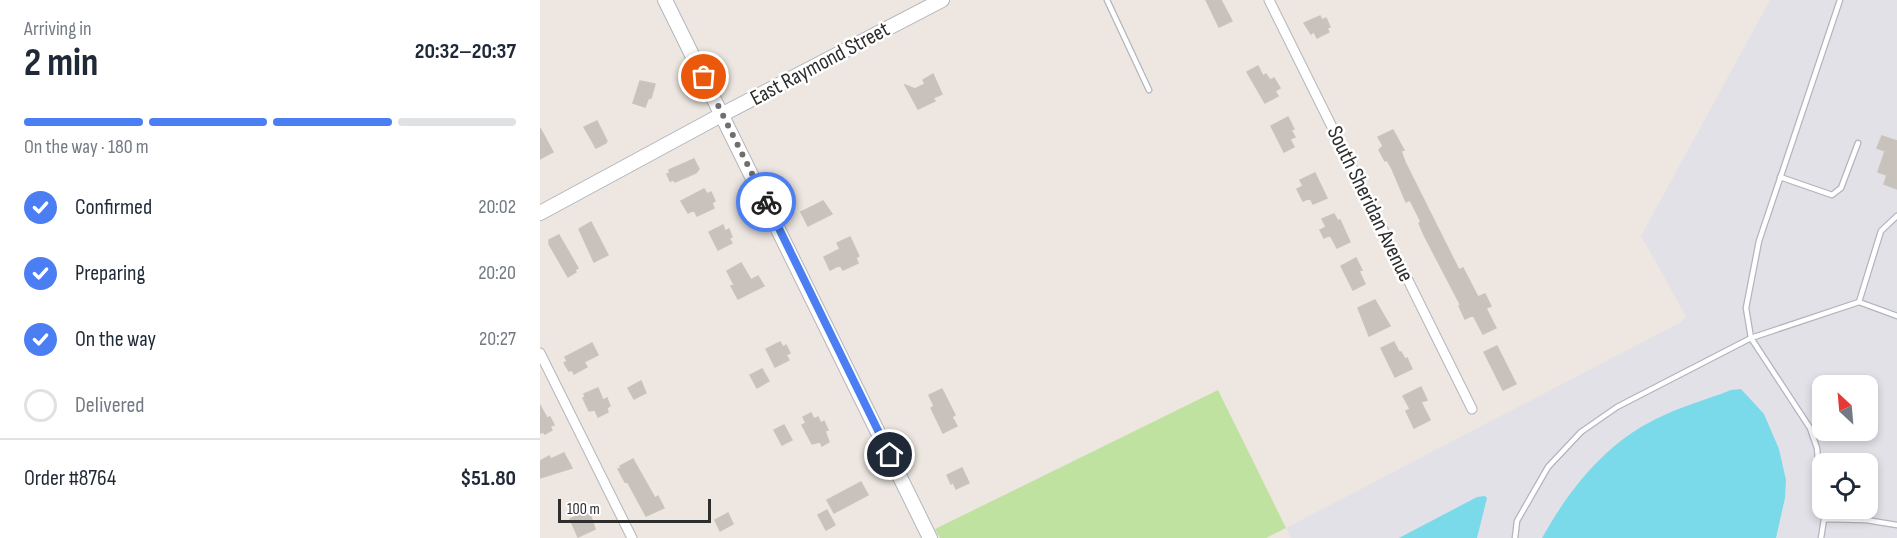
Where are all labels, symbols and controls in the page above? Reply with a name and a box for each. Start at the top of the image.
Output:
street label: East Raymond Street [746,16,894,112]
text: Arriving in [24,17,92,41]
text: 20:32–20:37 [415,38,516,65]
text: 2 min [24,40,98,87]
pin [678,51,729,102]
icon: bag [687,60,720,93]
street label: South Sheridan Avenue [1321,122,1419,286]
text: On the way · 180 m [24,135,149,159]
courier [736,172,796,232]
icon: bike [750,186,783,219]
icon: check [24,191,57,224]
text: Confirmed [75,194,152,221]
text: 20:02 [478,195,516,219]
icon: check [24,257,57,290]
text: Preparing [75,260,145,287]
text: 20:20 [478,261,516,285]
icon: check [24,323,57,356]
text: On the way [75,326,156,353]
text: 20:27 [479,327,516,351]
north arrow [1812,375,1878,441]
map controls [1812,375,1878,519]
text: Delivered [75,392,144,419]
pin [864,429,915,480]
icon: home [873,438,906,471]
button: locate [1812,453,1878,519]
text: Order #8764 [24,465,116,492]
text: $51.80 [460,465,516,492]
scale bar [558,496,711,524]
text: 100 m [567,500,600,519]

